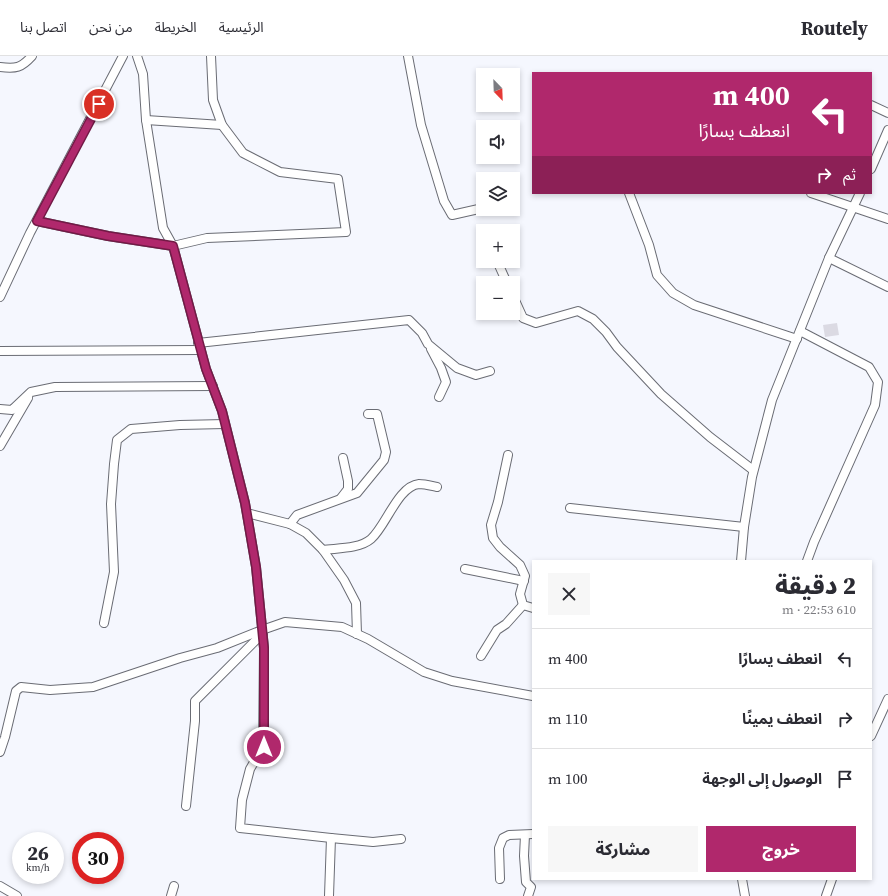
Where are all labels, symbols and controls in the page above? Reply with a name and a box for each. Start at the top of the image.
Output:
text: Routely [801,15,868,41]
text: اتصل بنا [20,17,67,37]
text: من نحن [89,17,133,37]
text: الخريطة [155,17,197,37]
text: الرئيسية [219,17,264,37]
north arrow [476,68,520,112]
map controls [476,68,520,320]
text: 400 m [713,76,790,114]
pin [82,87,116,121]
icon: left [804,88,856,140]
icon: arrive [88,93,110,115]
text: انعطف يسارًا [698,118,790,143]
button: sound [476,120,520,164]
icon: right [813,164,835,186]
text: ثم [843,164,856,185]
button: layers [476,172,520,216]
button: + [476,224,520,268]
button: − [476,276,520,320]
text: 2 دقيقة [775,569,856,602]
button: close [548,573,590,615]
text: 610 m · 22:53 [782,601,856,618]
text: 400 m [548,648,588,669]
text: انعطف يسارًا [738,648,822,669]
icon: left [834,648,856,670]
text: 110 m [548,708,588,729]
text: انعطف يمينًا [742,708,822,729]
icon: right [834,708,856,730]
position arrow [243,726,285,768]
text: 100 m [548,768,588,789]
text: الوصول إلى الوجهة [702,768,822,789]
icon: arrive [834,768,856,790]
button: مشاركة [548,826,698,872]
button: خروج [706,826,856,872]
speed limit sign: 30 [72,832,124,884]
text: 26 [27,839,49,867]
text: km/h [26,861,50,874]

